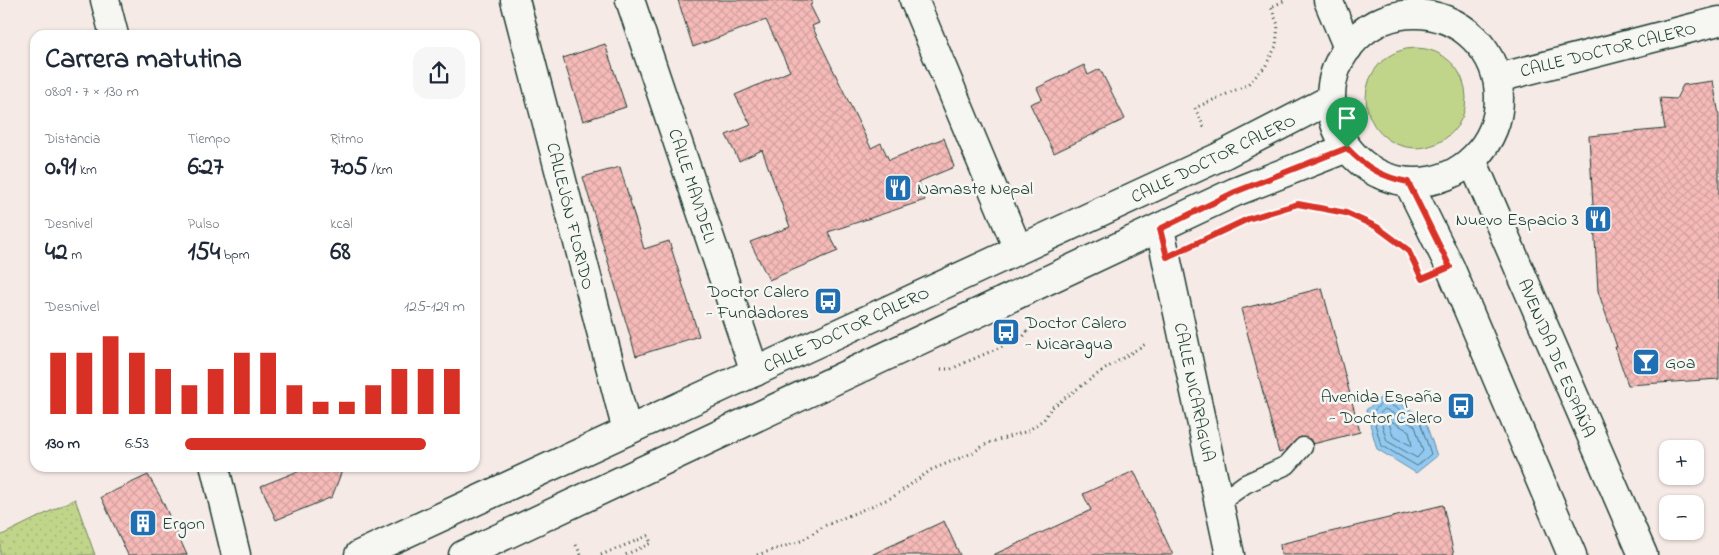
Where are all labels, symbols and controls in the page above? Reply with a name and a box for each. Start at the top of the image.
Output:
street label: CALLE DOCTOR CALERO [1518,16,1699,85]
text: Carrera matutina [45,40,242,81]
button: share [413,47,465,99]
text: 08:09 · 7 × 130 m [45,80,139,104]
pin [1326,97,1368,148]
icon: arrive [1333,104,1361,132]
street label: CALLE DOCTOR CALERO [1127,109,1301,211]
street label: CALLE MAVIDELI [660,126,722,247]
text: Distancia [45,129,100,150]
text: Tiempo [188,129,230,150]
text: Ritmo [330,129,363,150]
street label: CALLEJÓN FLORIDO [538,140,600,293]
text: 0.91 [45,150,76,186]
text: 6:27 [188,150,224,186]
text: 7:05 [330,150,368,186]
text: km [76,160,97,181]
text: /km [368,160,393,181]
restaurant icon: Namaste Nepal [883,173,913,203]
place label: Namaste Nepal [917,177,1033,203]
restaurant icon: Nuevo Espacio 3 [1583,204,1613,234]
place label: Nuevo Espacio 3 [1456,208,1579,234]
text: Desnivel [45,214,93,235]
text: Pulso [188,214,220,235]
text: kcal [330,214,353,235]
text: 42 [45,235,68,271]
text: 154 [188,235,220,271]
text: 68 [330,235,351,271]
text: m [68,245,82,266]
text: bpm [220,245,250,266]
street label: AVENIDA DE ESPAÑA [1510,275,1600,442]
place label: Doctor Calero - Fundadores [706,280,809,327]
street label: CALLE DOCTOR CALERO [759,281,934,381]
bus stop icon: Doctor Calero - Fundadores [813,286,843,316]
text: Desnivel [45,295,99,319]
text: 125–129 m [404,295,465,319]
place label: Doctor Calero - Nicaragua [1024,311,1127,359]
bus stop icon: Doctor Calero - Nicaragua [991,317,1021,347]
street label: CALLE NICARAGUA [1166,320,1221,464]
bar icon: Goa [1631,347,1661,377]
place label: Goa [1665,351,1695,377]
place label: Avenida España - Doctor Calero [1321,385,1442,432]
bus stop icon: Avenida España - Doctor Calero [1446,391,1476,421]
text: 130 m [45,432,80,456]
text: 6:53 [125,432,149,456]
map controls [1659,440,1704,540]
button: + [1659,440,1704,485]
button: − [1659,495,1704,540]
building icon: Ergon [128,508,158,538]
place label: Ergon [162,512,205,539]

